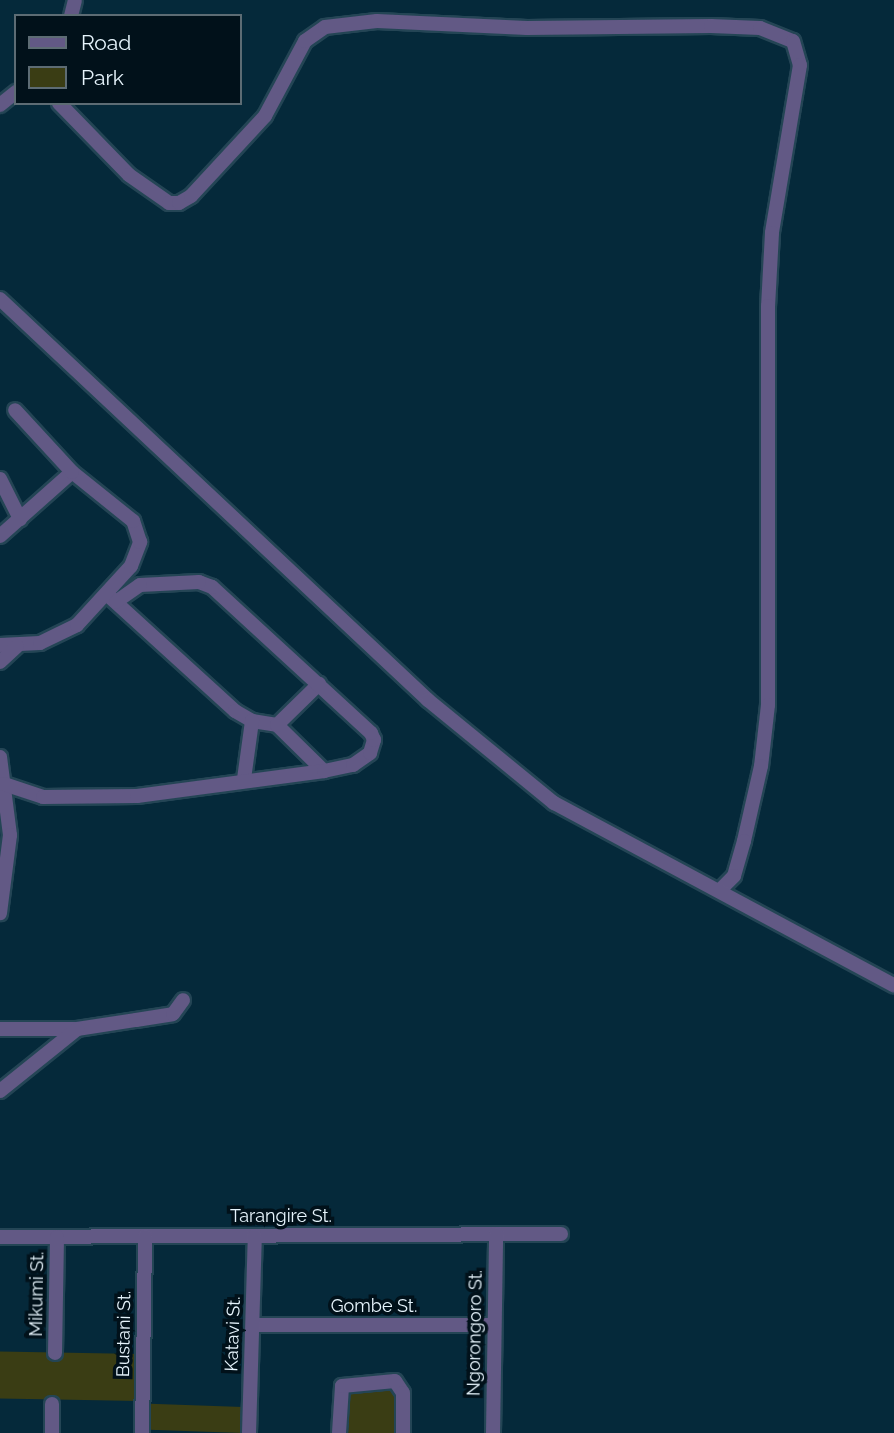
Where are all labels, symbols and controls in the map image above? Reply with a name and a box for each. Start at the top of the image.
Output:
legend [14,14,242,105]
text: Road [81,30,131,55]
text: Park [81,65,124,90]
street label: Tarangire St. [230,1205,332,1227]
street label: Mikumi St. [25,1251,49,1337]
street label: Ngorongoro St. [463,1270,487,1396]
street label: Bustani St. [112,1291,136,1377]
street label: Gombe St. [331,1295,417,1317]
street label: Katavi St. [221,1296,245,1372]

